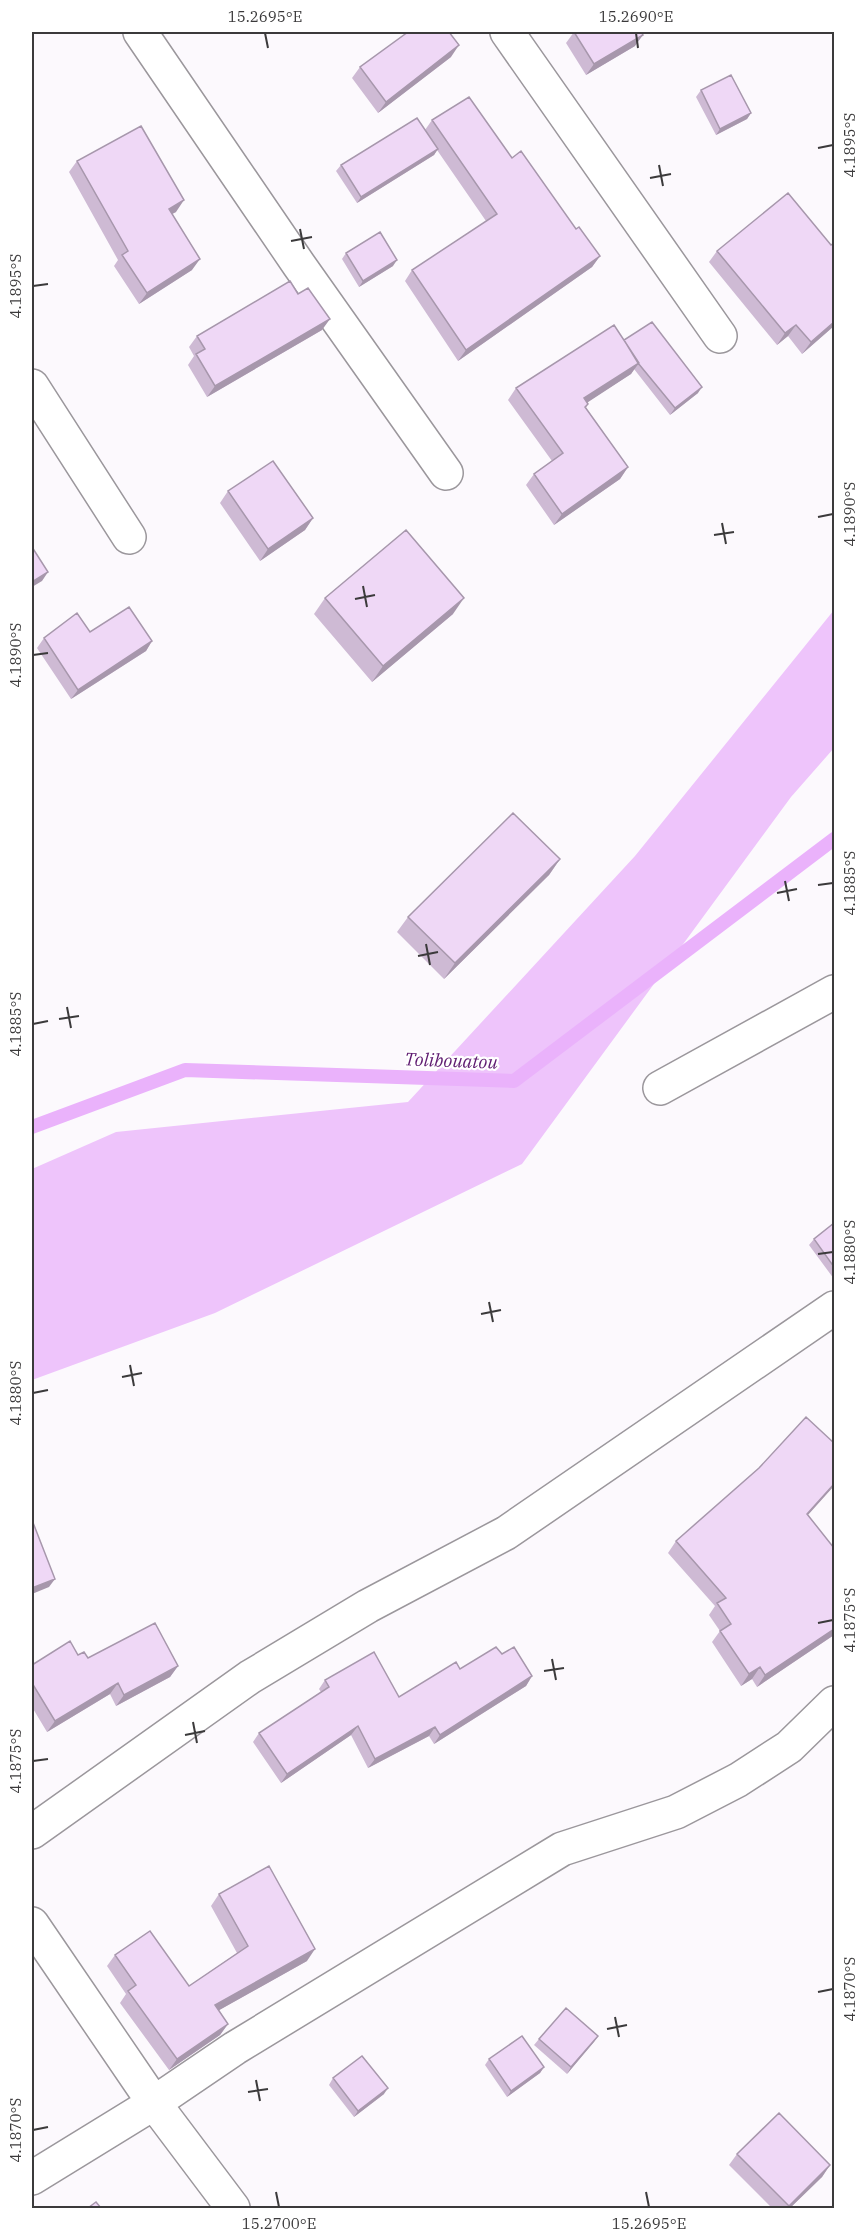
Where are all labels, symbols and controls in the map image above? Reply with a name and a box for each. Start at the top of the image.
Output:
text: 15.2695°E [228,7,302,26]
text: 15.2690°E [599,7,673,26]
text: 4.1895°S [840,113,859,177]
text: 4.1895°S [6,254,25,318]
text: 4.1890°S [840,482,859,546]
text: 4.1890°S [6,623,25,687]
text: 4.1885°S [840,851,859,915]
text: 4.1885°S [6,992,25,1056]
water label: Tolibouatou [404,1047,499,1074]
text: 4.1880°S [840,1220,859,1284]
text: 4.1880°S [6,1361,25,1425]
text: 4.1875°S [840,1588,859,1652]
text: 4.1875°S [6,1729,25,1793]
text: 4.1870°S [840,1957,859,2021]
text: 4.1870°S [6,2098,25,2162]
text: 15.2700°E [242,2214,316,2233]
text: 15.2695°E [612,2214,686,2233]

